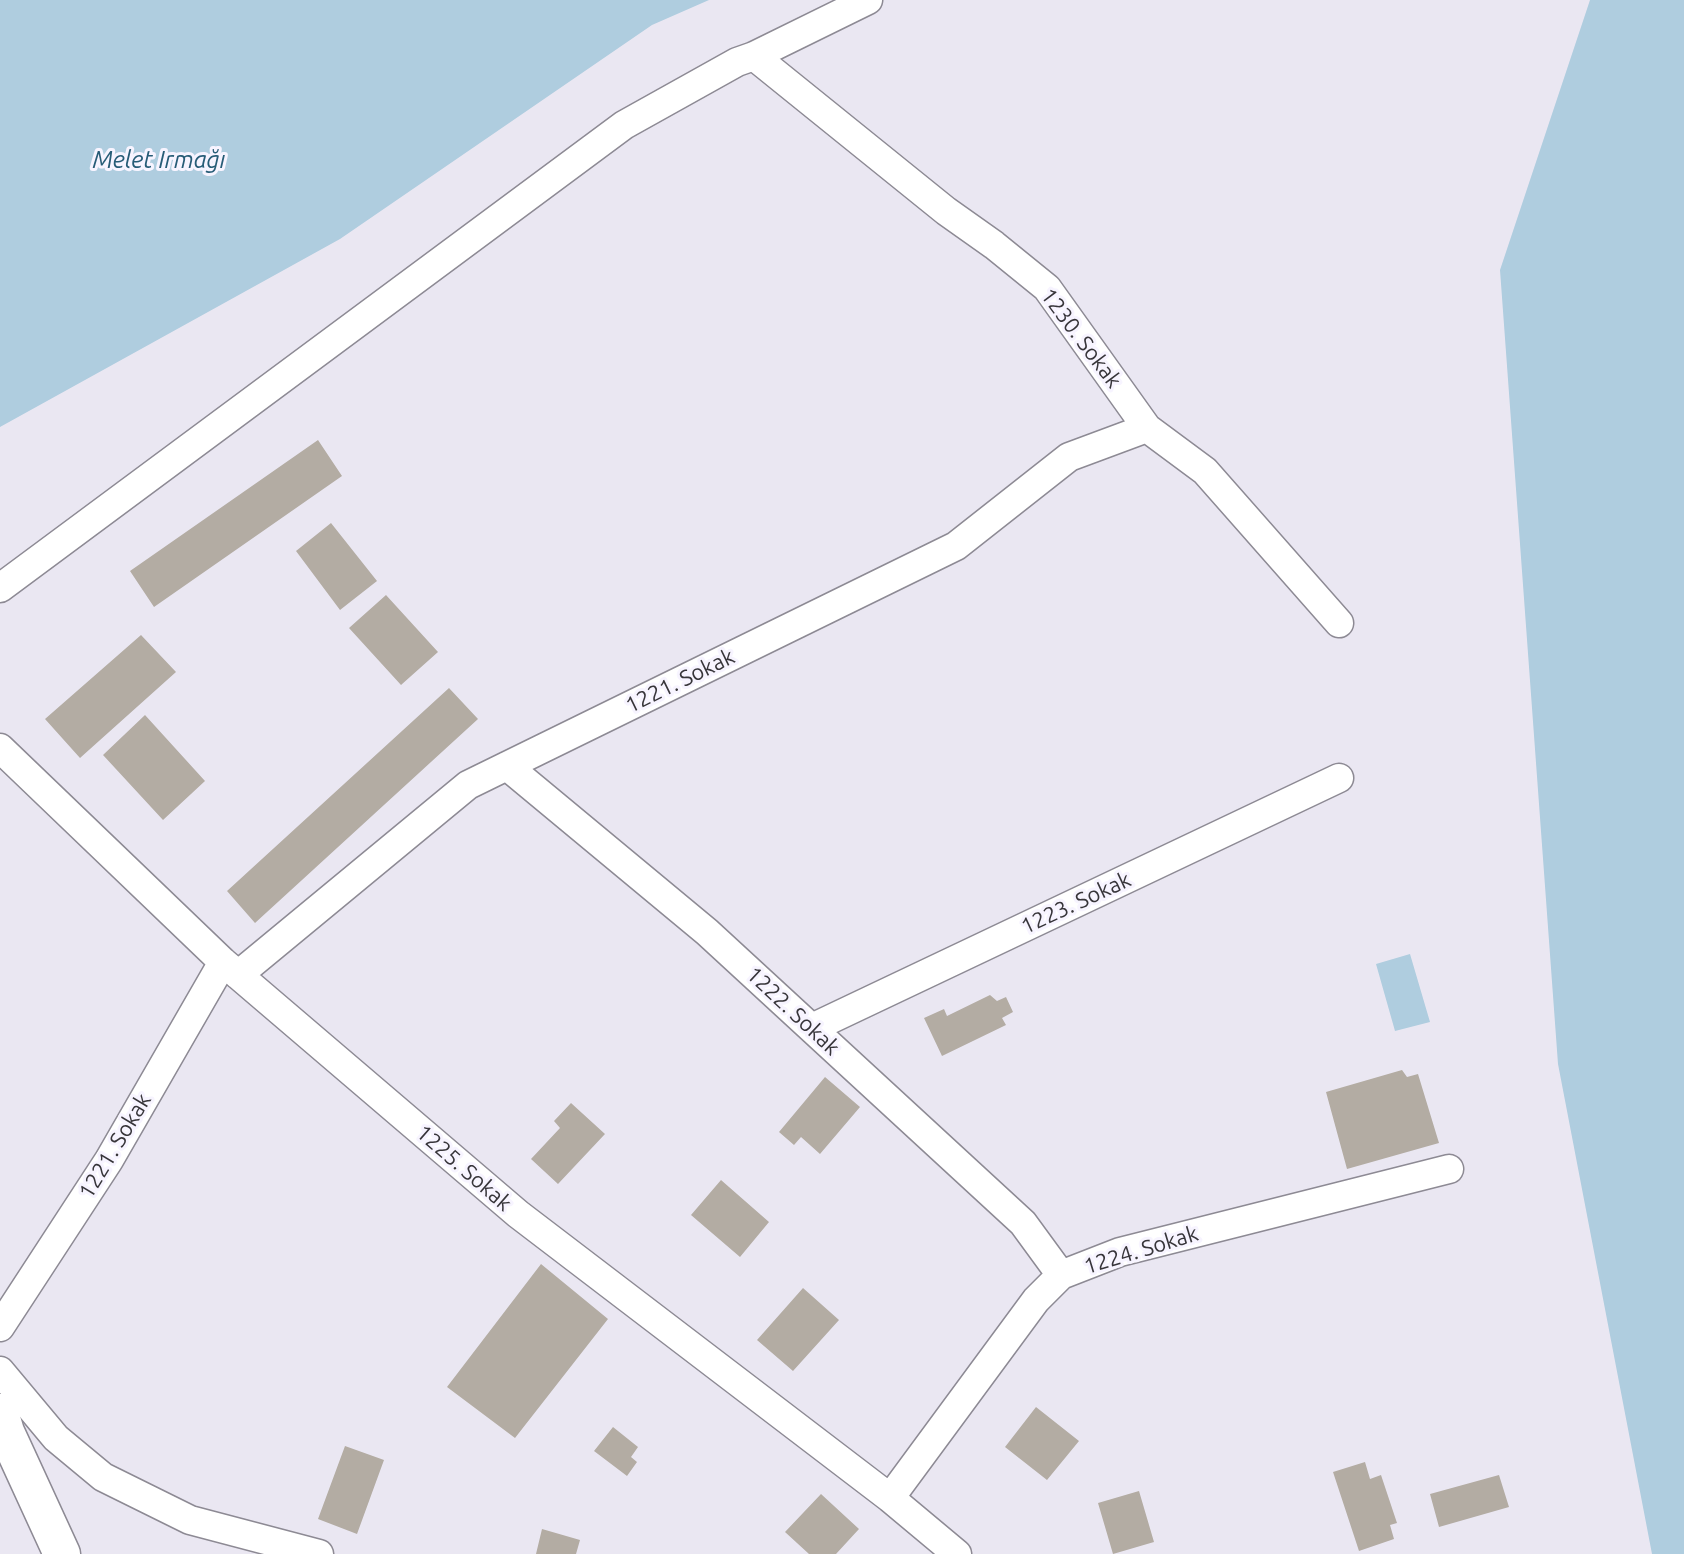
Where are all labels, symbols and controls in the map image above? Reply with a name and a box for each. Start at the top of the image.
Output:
water label: Melet Irmağı [92,146,226,174]
street label: 1230. Sokak [1035,283,1127,393]
street label: 1221. Sokak [621,643,739,719]
street label: 1223. Sokak [1017,866,1135,940]
street label: 1222. Sokak [741,961,845,1061]
street label: 1221. Sokak [73,1089,157,1203]
street label: 1225. Sokak [411,1119,517,1217]
street label: 1224. Sokak [1081,1220,1201,1280]

